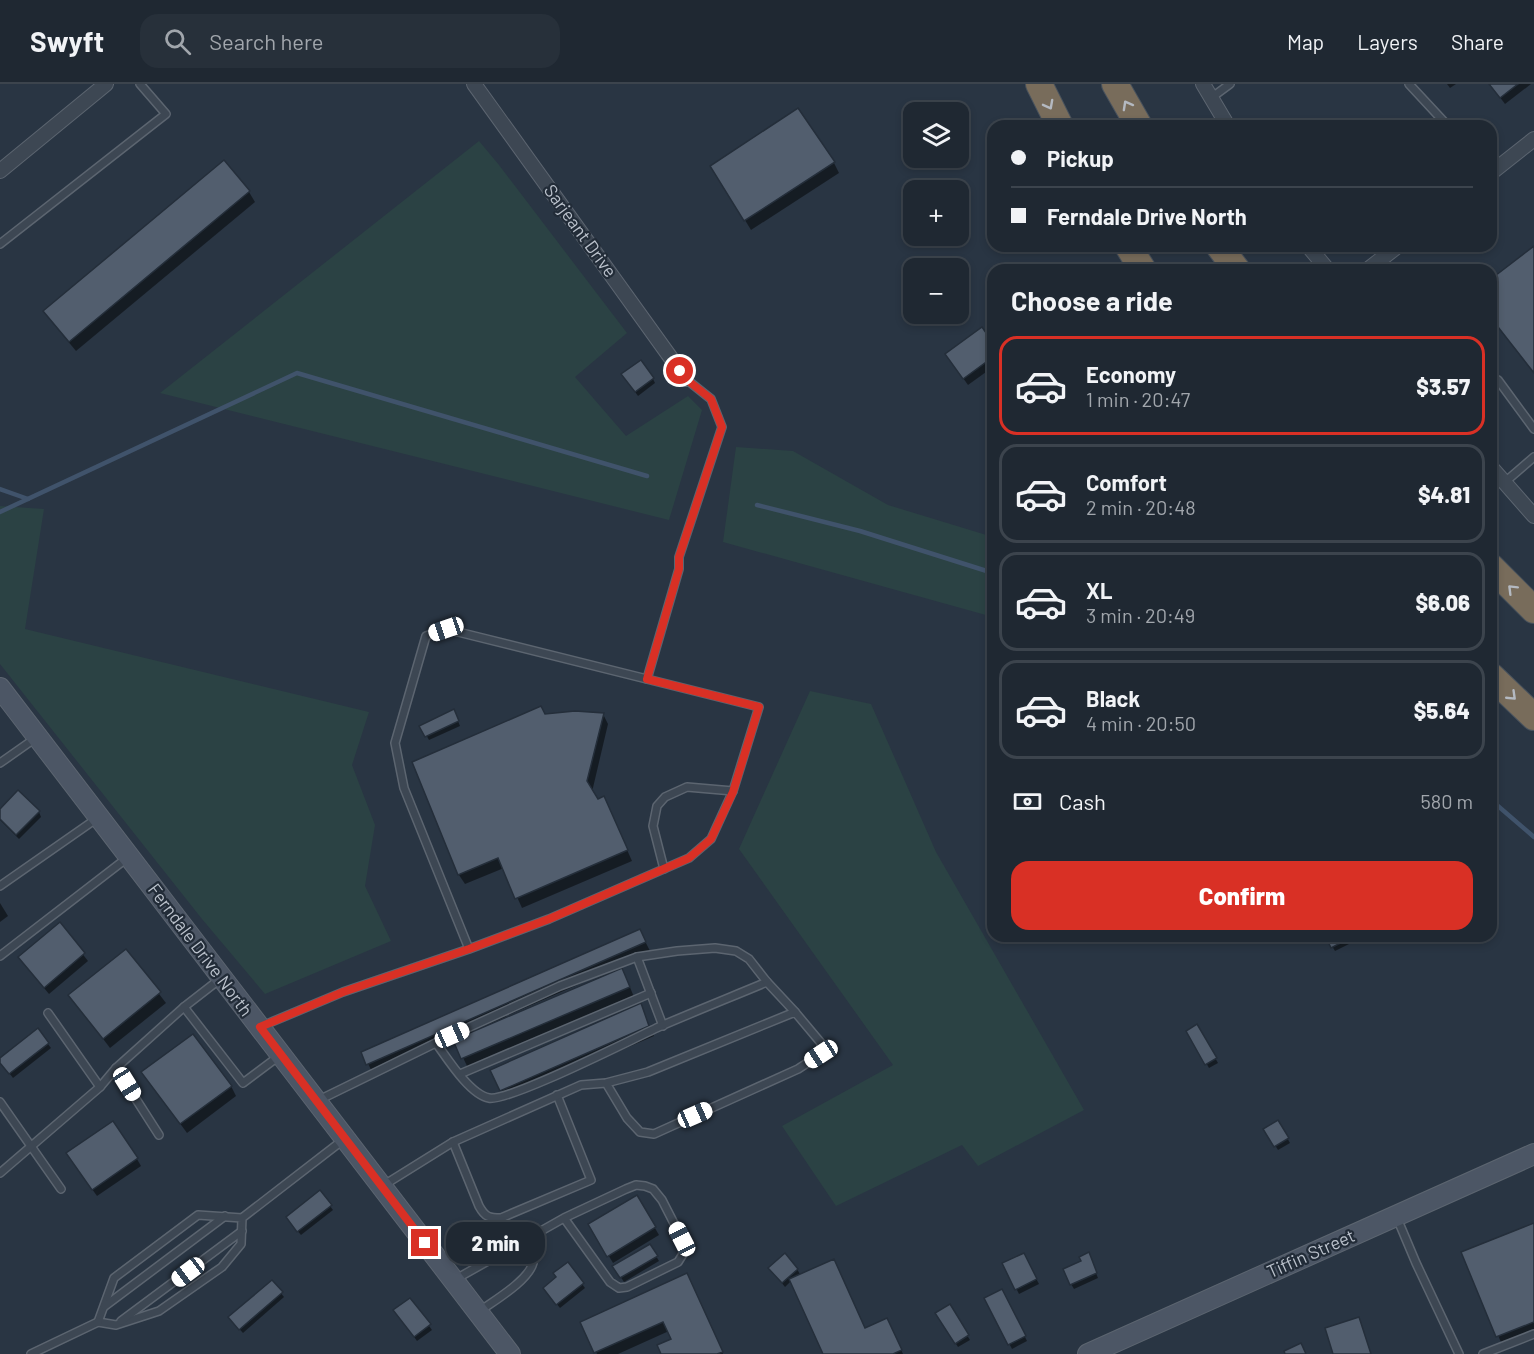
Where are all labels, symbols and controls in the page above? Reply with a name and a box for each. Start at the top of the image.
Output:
search box [140,14,560,68]
text: Swyft [30,24,104,58]
icon: search [161,25,194,58]
text: Search here [209,28,324,54]
text: Map [1287,29,1324,54]
text: Layers [1357,29,1418,54]
text: Share [1451,29,1504,54]
one-way arrow [1042,99,1053,109]
one-way arrow [1123,101,1134,111]
map controls [903,102,969,324]
button: layers [903,102,969,168]
text: Pickup [1047,145,1114,171]
street label: Sarjeant Drive [540,180,622,281]
button: + [903,180,969,246]
text: Ferndale Drive North [1047,203,1247,229]
button: − [903,258,969,324]
text: Choose a ride [1011,284,1173,316]
route start [666,357,693,384]
icon: car [1014,359,1068,413]
text: Economy [1086,361,1176,387]
text: $3.57 [1416,373,1470,399]
text: 1 min · 20:47 [1086,387,1190,411]
icon: car [1014,467,1068,521]
text: Comfort [1086,469,1167,495]
text: $4.81 [1418,481,1470,507]
text: 2 min · 20:48 [1086,495,1196,519]
icon: car [1014,575,1068,629]
text: XL [1086,577,1112,603]
one-way arrow [1509,585,1520,596]
text: $6.06 [1415,589,1470,615]
text: 3 min · 20:49 [1086,603,1195,627]
car [426,615,466,643]
icon: car [1014,683,1068,737]
text: Black [1086,685,1140,711]
one-way arrow [1505,689,1516,700]
text: $5.64 [1414,697,1470,723]
text: 4 min · 20:50 [1086,711,1196,735]
icon: cash [1011,785,1044,818]
text: Cash [1059,788,1106,814]
text: 580 m [1420,789,1473,813]
button: Confirm [1011,861,1473,930]
street label: Ferndale Drive North [144,879,258,1020]
car [432,1019,472,1051]
car [801,1037,841,1071]
car [110,1064,144,1104]
car [675,1099,715,1131]
car [666,1219,698,1259]
callout: 2 min [446,1222,545,1264]
street label: Tiffin Street [1263,1224,1358,1282]
route end [411,1229,438,1256]
text: 2 min [471,1231,520,1255]
car [168,1254,208,1290]

